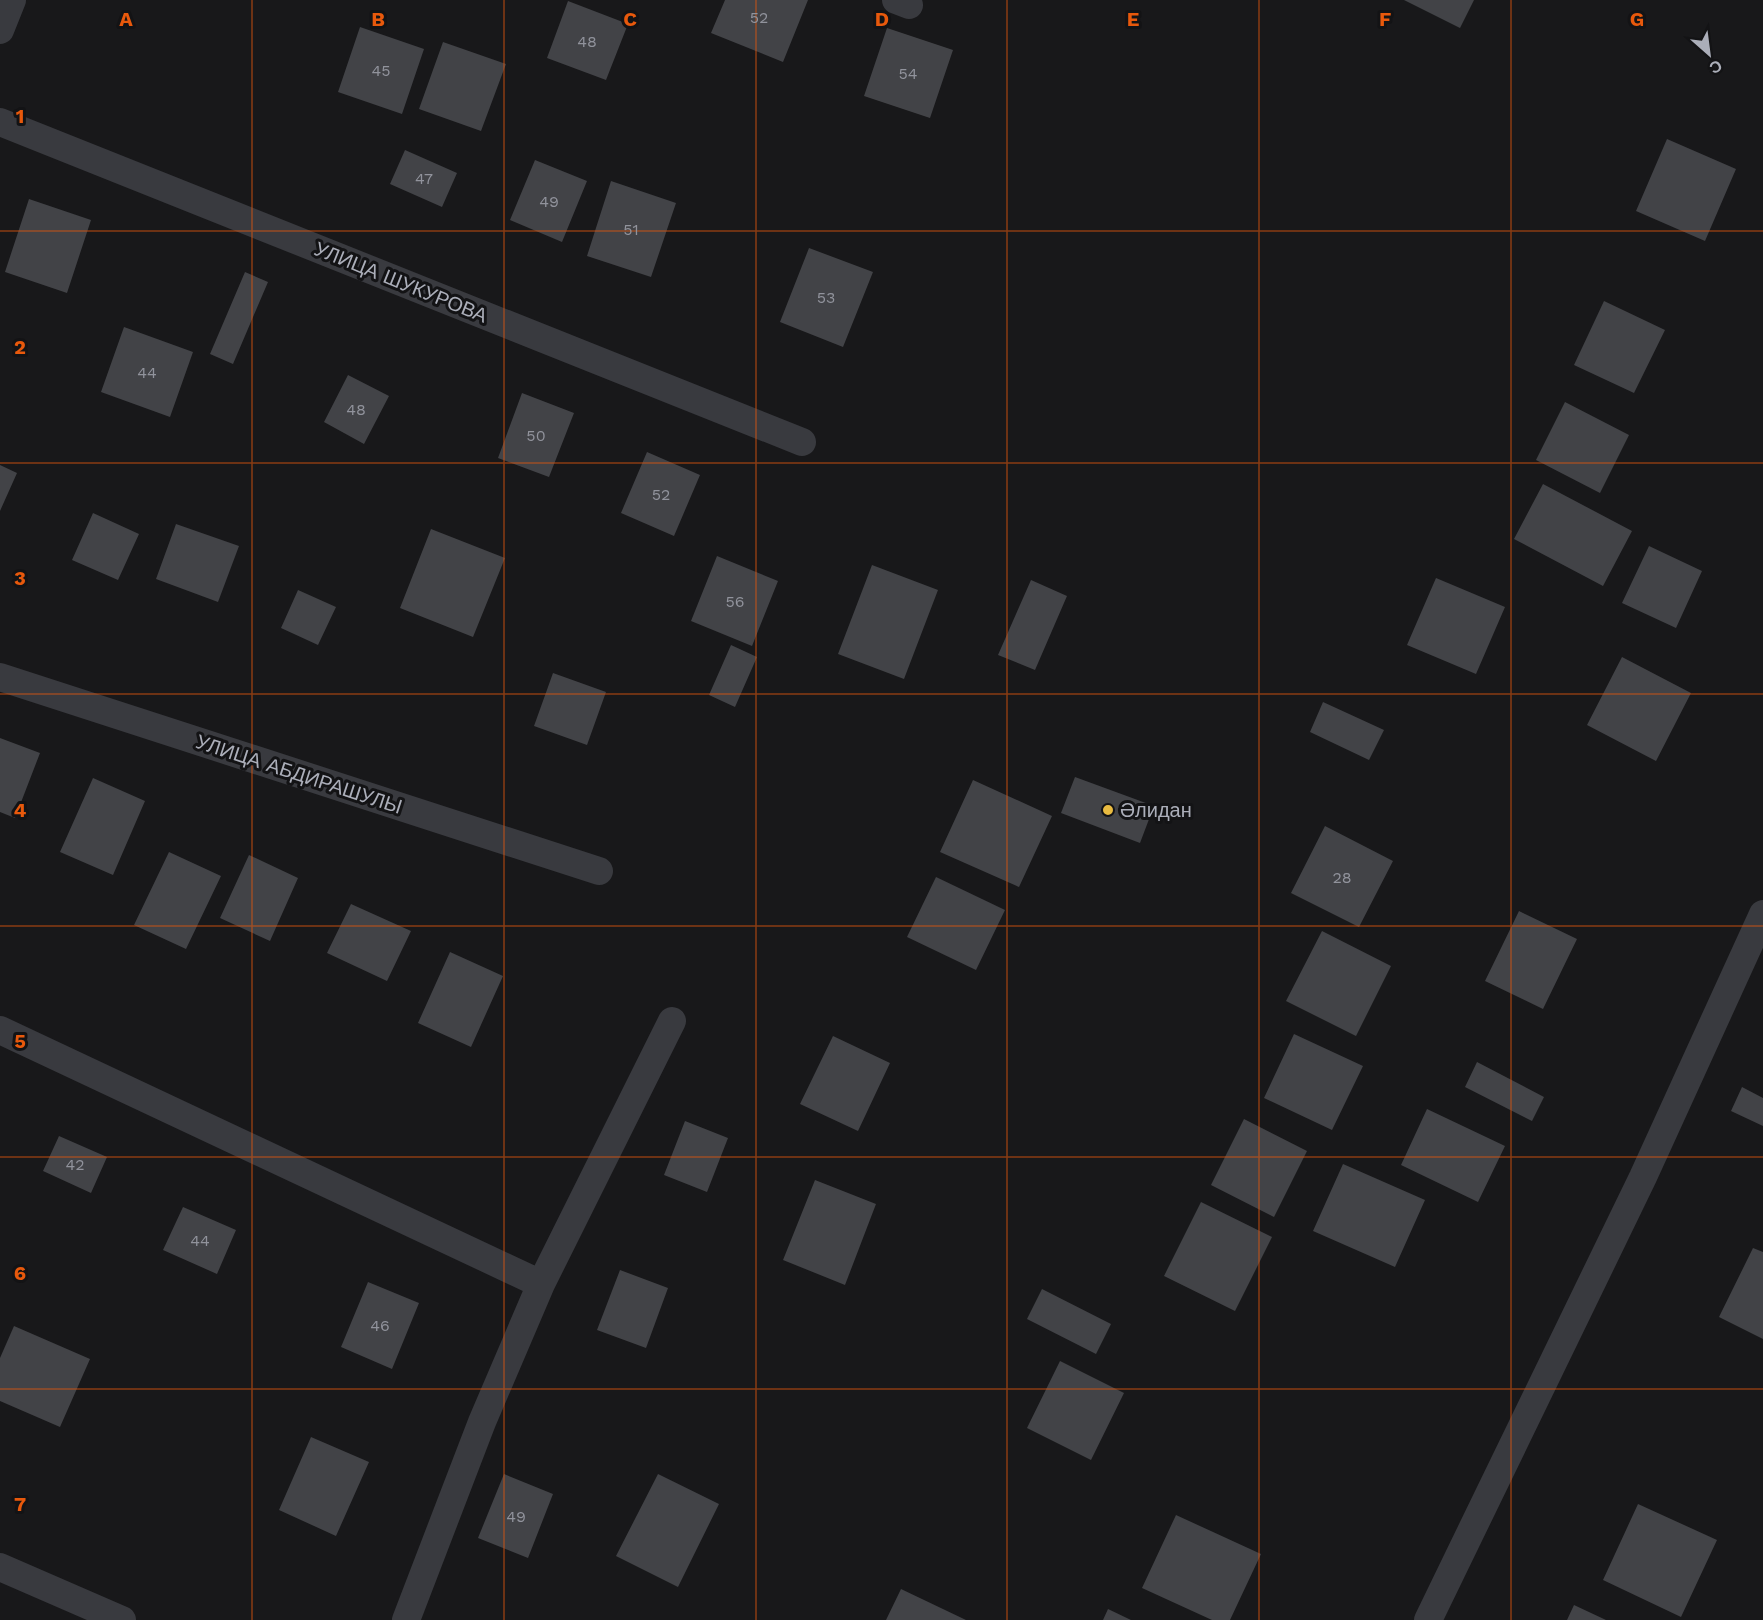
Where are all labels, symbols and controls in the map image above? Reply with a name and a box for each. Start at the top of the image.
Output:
text: A [119,7,133,31]
text: B [371,7,385,31]
text: C [623,7,637,31]
text: D [875,7,889,31]
text: E [1127,7,1139,31]
text: F [1379,7,1391,31]
text: G [1630,7,1644,31]
house number: 52 [750,8,768,27]
north arrow [1679,24,1739,84]
house number: 48 [577,32,597,51]
text: С [1706,56,1725,78]
house number: 45 [371,61,391,80]
house number: 54 [898,64,918,83]
text: 1 [16,104,24,128]
house number: 47 [415,169,433,188]
house number: 49 [539,192,559,211]
house number: 51 [623,220,639,239]
street label: УЛИЦА ШУКУРОВА [311,236,492,328]
house number: 53 [817,288,835,307]
text: 2 [14,335,26,359]
house number: 44 [137,363,157,382]
house number: 48 [346,400,366,419]
house number: 50 [526,426,546,445]
house number: 52 [652,485,670,504]
text: 3 [14,566,26,590]
house number: 56 [725,592,745,611]
street label: УЛИЦА АБДИРАШУЛЫ [193,729,405,819]
text: 4 [14,798,27,822]
place label: Әлидан [1120,798,1192,822]
marker: Әлидан [1101,803,1115,817]
house number: 28 [1332,868,1352,887]
text: 5 [14,1029,26,1053]
house number: 42 [65,1155,85,1174]
house number: 44 [190,1231,210,1250]
text: 6 [14,1261,26,1285]
house number: 46 [370,1316,390,1335]
text: 7 [14,1492,26,1516]
house number: 49 [506,1507,526,1526]

